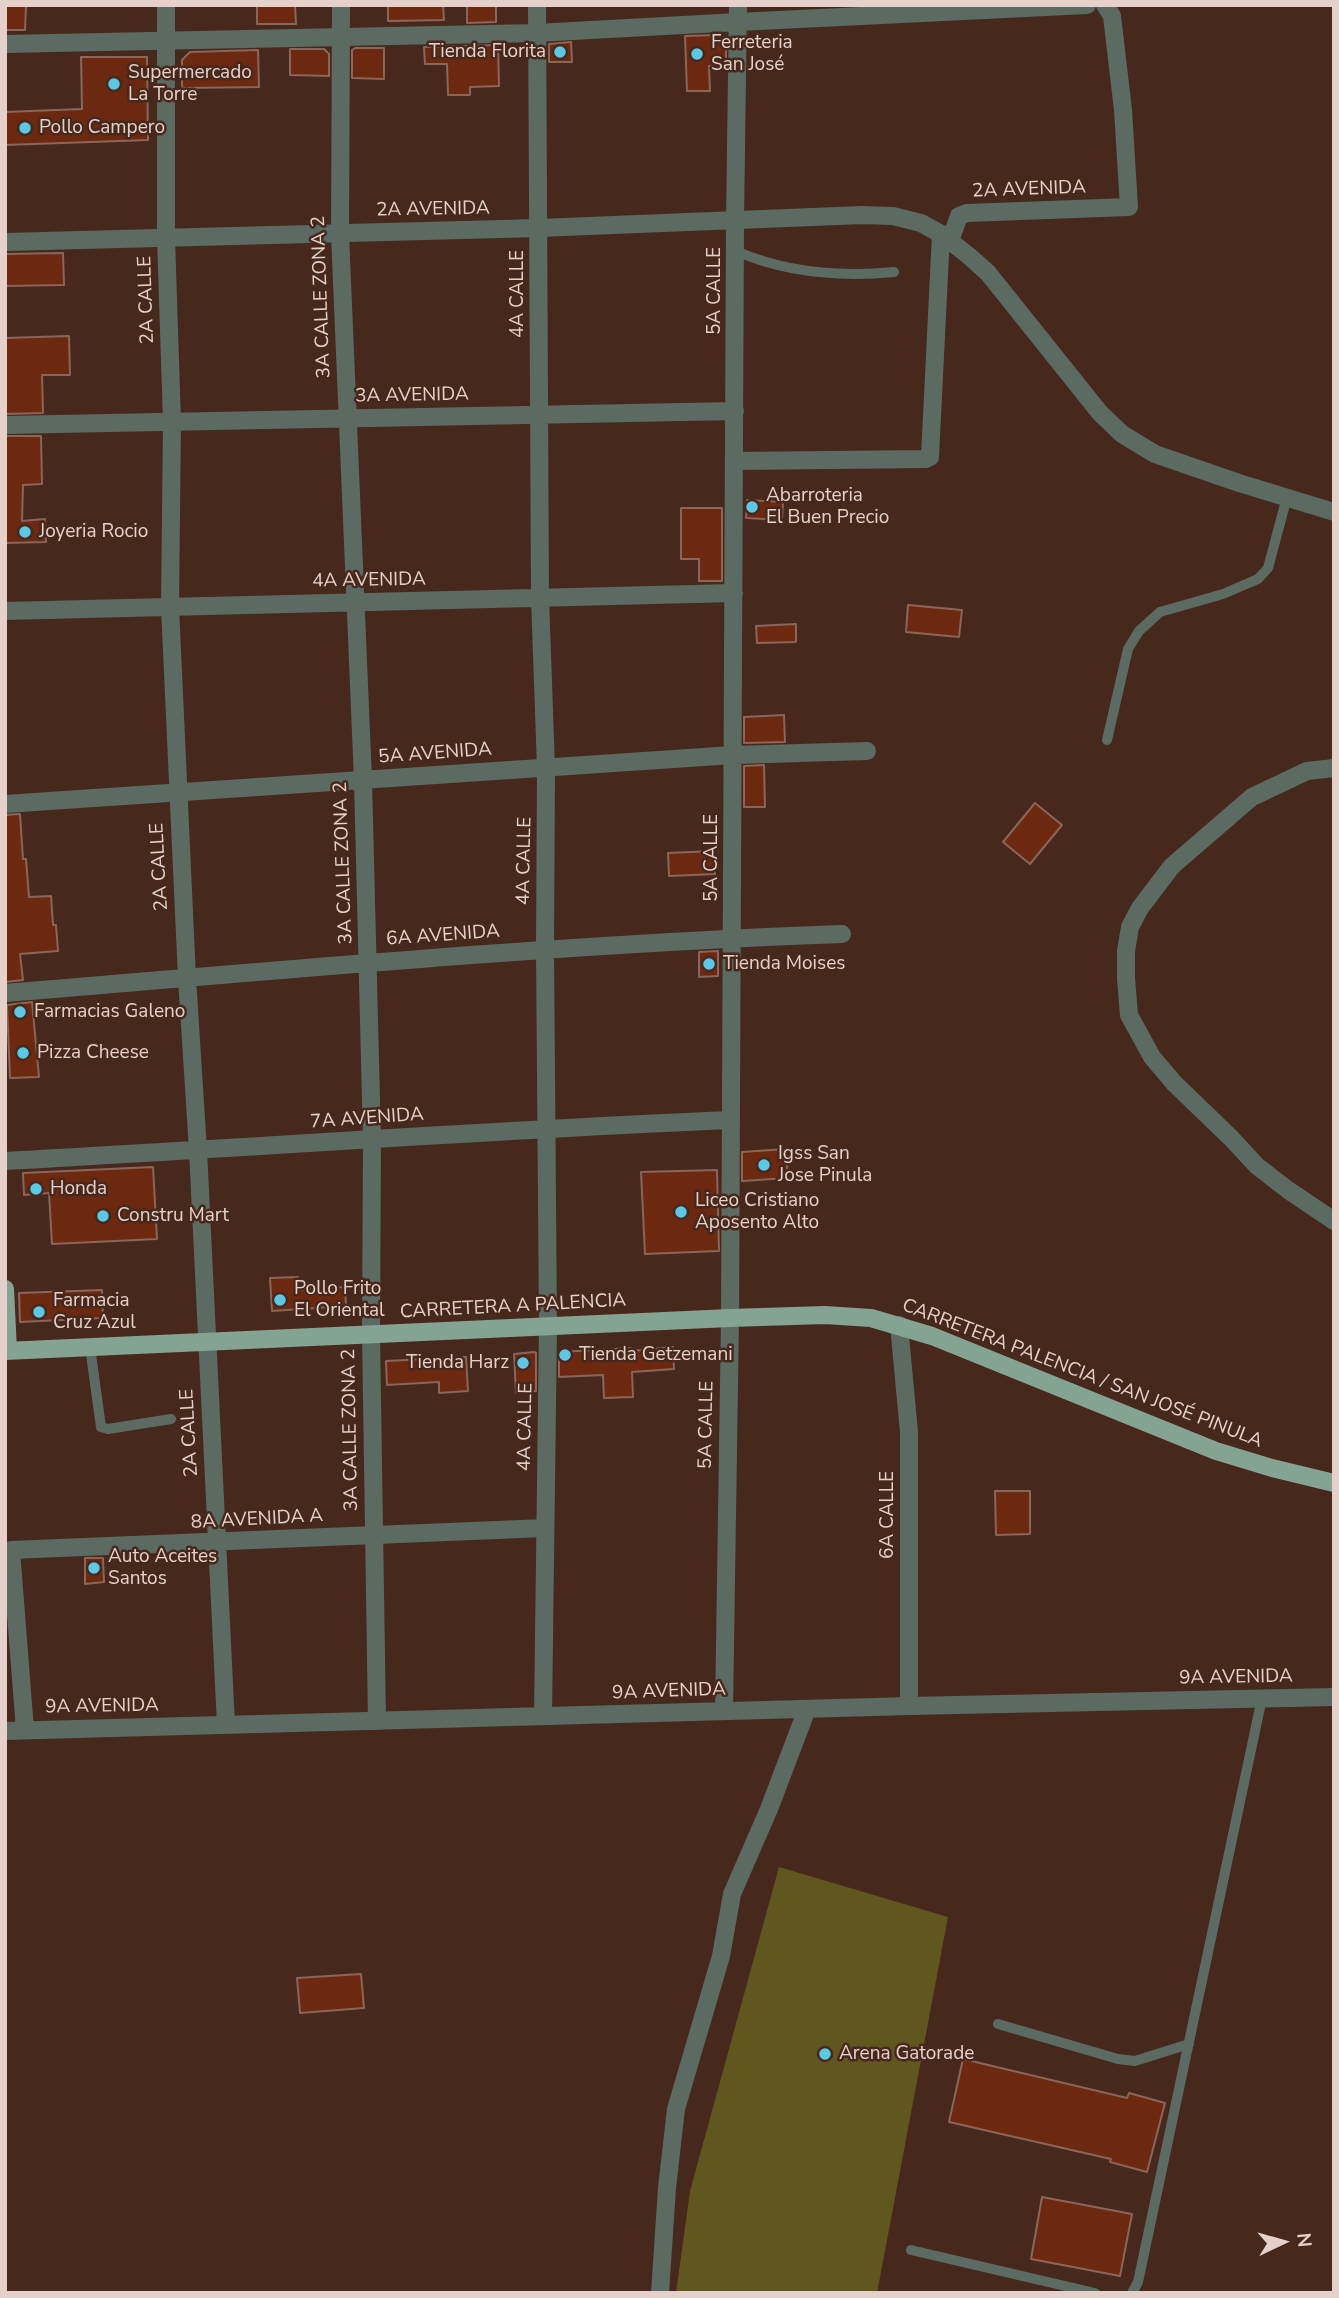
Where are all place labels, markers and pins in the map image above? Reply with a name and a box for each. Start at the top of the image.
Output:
place label: Ferreteria San José [711,32,793,76]
place label: Tienda Florita [429,41,546,63]
marker: Tienda Florita [552,44,568,60]
marker: Ferreteria San José [689,46,705,62]
place label: Supermercado La Torre [128,62,252,106]
marker: Supermercado La Torre [106,76,122,92]
place label: Pollo Campero [39,117,165,139]
marker: Pollo Campero [17,120,33,136]
place label: Abarroteria El Buen Precio [766,485,889,529]
marker: Abarroteria El Buen Precio [744,499,760,515]
place label: Joyeria Rocio [39,521,148,543]
marker: Joyeria Rocio [17,524,33,540]
place label: Tienda Moises [723,953,845,975]
marker: Tienda Moises [701,956,717,972]
place label: Farmacias Galeno [34,1001,185,1023]
marker: Farmacias Galeno [12,1004,28,1020]
place label: Pizza Cheese [37,1042,149,1064]
marker: Pizza Cheese [15,1045,31,1061]
place label: Igss San Jose Pinula [778,1143,872,1187]
marker: Igss San Jose Pinula [756,1157,772,1173]
place label: Honda [50,1178,107,1200]
marker: Honda [28,1181,44,1197]
place label: Liceo Cristiano Aposento Alto [695,1190,819,1234]
marker: Liceo Cristiano Aposento Alto [673,1204,689,1220]
place label: Constru Mart [117,1205,229,1227]
marker: Constru Mart [95,1208,111,1224]
place label: Pollo Frito El Oriental [294,1278,385,1322]
place label: Farmacia Cruz Azul [53,1290,136,1334]
marker: Pollo Frito El Oriental [272,1292,288,1308]
marker: Farmacia Cruz Azul [31,1304,47,1320]
place label: Tienda Getzemani [579,1344,733,1366]
marker: Tienda Getzemani [557,1347,573,1363]
place label: Tienda Harz [406,1352,509,1374]
marker: Tienda Harz [515,1355,531,1371]
place label: Auto Aceites Santos [108,1546,217,1590]
marker: Auto Aceites Santos [86,1560,102,1576]
place label: Arena Gatorade [839,2043,974,2065]
marker: Arena Gatorade [817,2046,833,2062]

